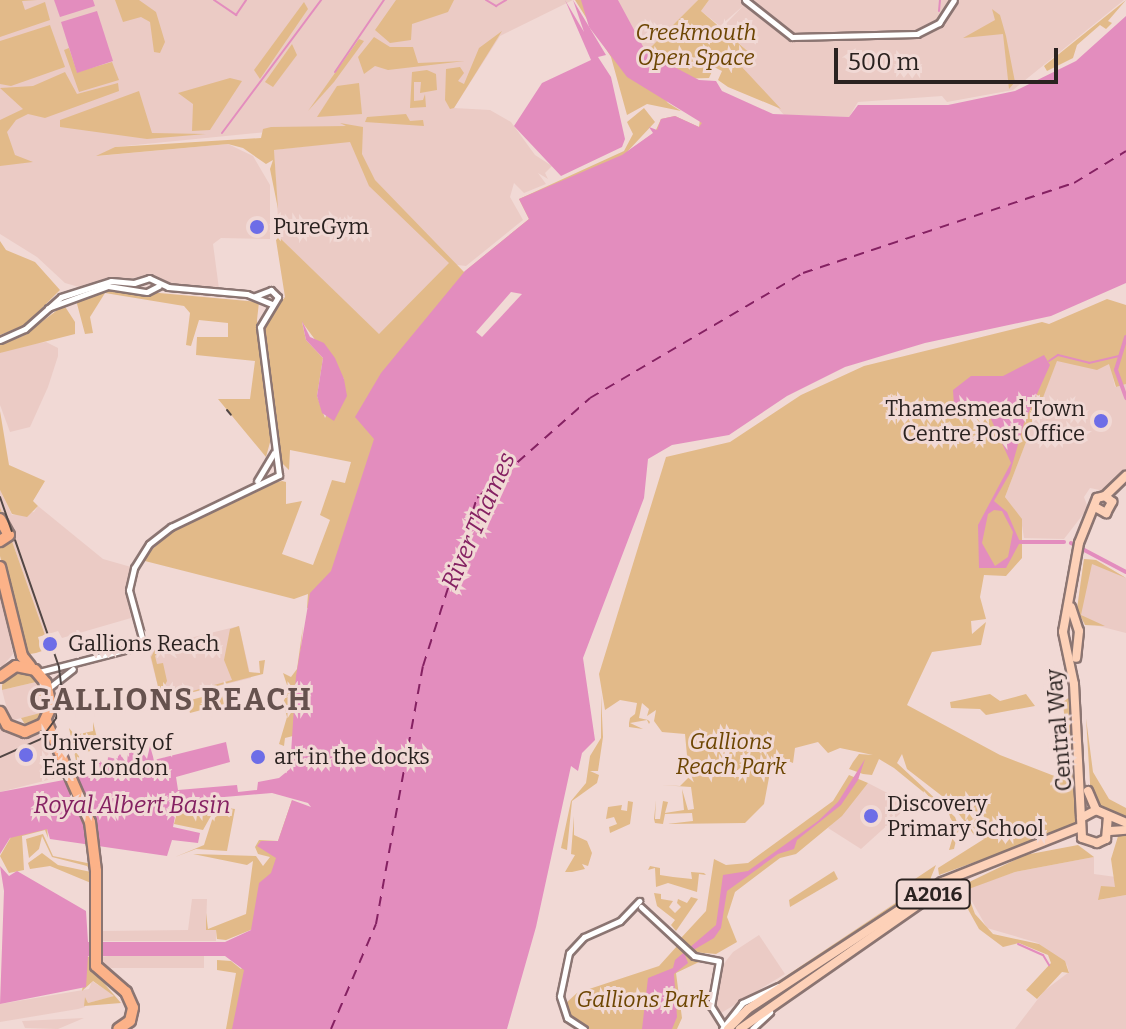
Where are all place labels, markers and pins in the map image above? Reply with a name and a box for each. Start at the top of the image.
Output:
place label: PureGym [273,214,369,240]
marker: PureGym [248,218,266,236]
place label: Thamesmead Town Centre Post Office [885,395,1085,446]
marker: Thamesmead Town Centre Post Office [1092,412,1110,430]
place label: Gallions Reach [68,631,219,657]
marker: Gallions Reach [39,633,61,655]
place label: University of East London [42,729,172,780]
place label: art in the docks [274,744,430,770]
marker: University of East London [17,746,35,764]
marker: art in the docks [249,748,267,766]
place label: Discovery Primary School [887,790,1044,842]
marker: Discovery Primary School [862,807,880,825]

